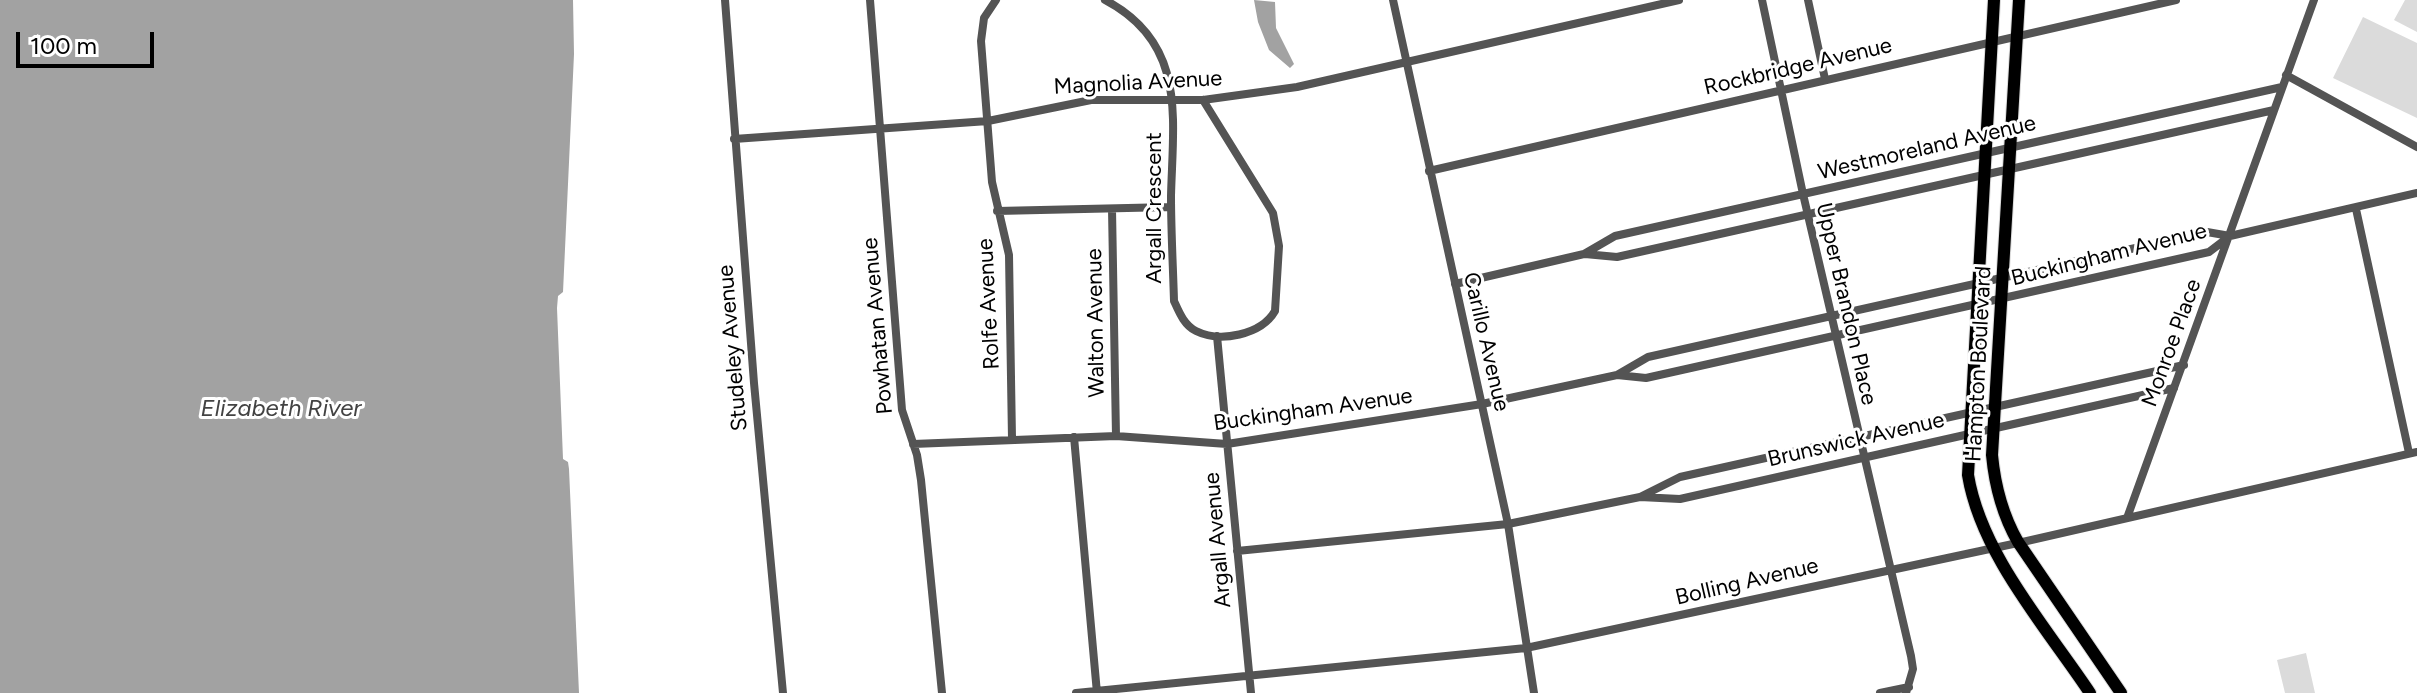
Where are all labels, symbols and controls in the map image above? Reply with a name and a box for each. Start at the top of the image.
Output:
scale bar [20,16,158,66]
text: 100 m [30,31,97,60]
street label: Rockbridge Avenue [1701,33,1895,101]
street label: Magnolia Avenue [1053,65,1223,101]
street label: Westmoreland Avenue [1815,110,2039,186]
street label: Argall Crescent [1142,132,1168,284]
street label: Upper Brandon Place [1810,200,1882,408]
street label: Buckingham Avenue [2008,218,2210,292]
street label: Powhatan Avenue [857,237,899,415]
street label: Rolfe Avenue [972,238,1006,370]
street label: Walton Avenue [1081,248,1111,398]
street label: Studeley Avenue [713,264,753,432]
street label: Hampton Boulevard [1961,265,1997,463]
street label: Carillo Avenue [1457,270,1515,414]
street label: Monroe Place [2137,276,2207,410]
street label: Buckingham Avenue [1212,383,1414,437]
water label: Elizabeth River [201,395,361,423]
street label: Brunswick Avenue [1765,407,1947,473]
street label: Argall Avenue [1199,471,1237,609]
street label: Bolling Avenue [1673,553,1821,611]

